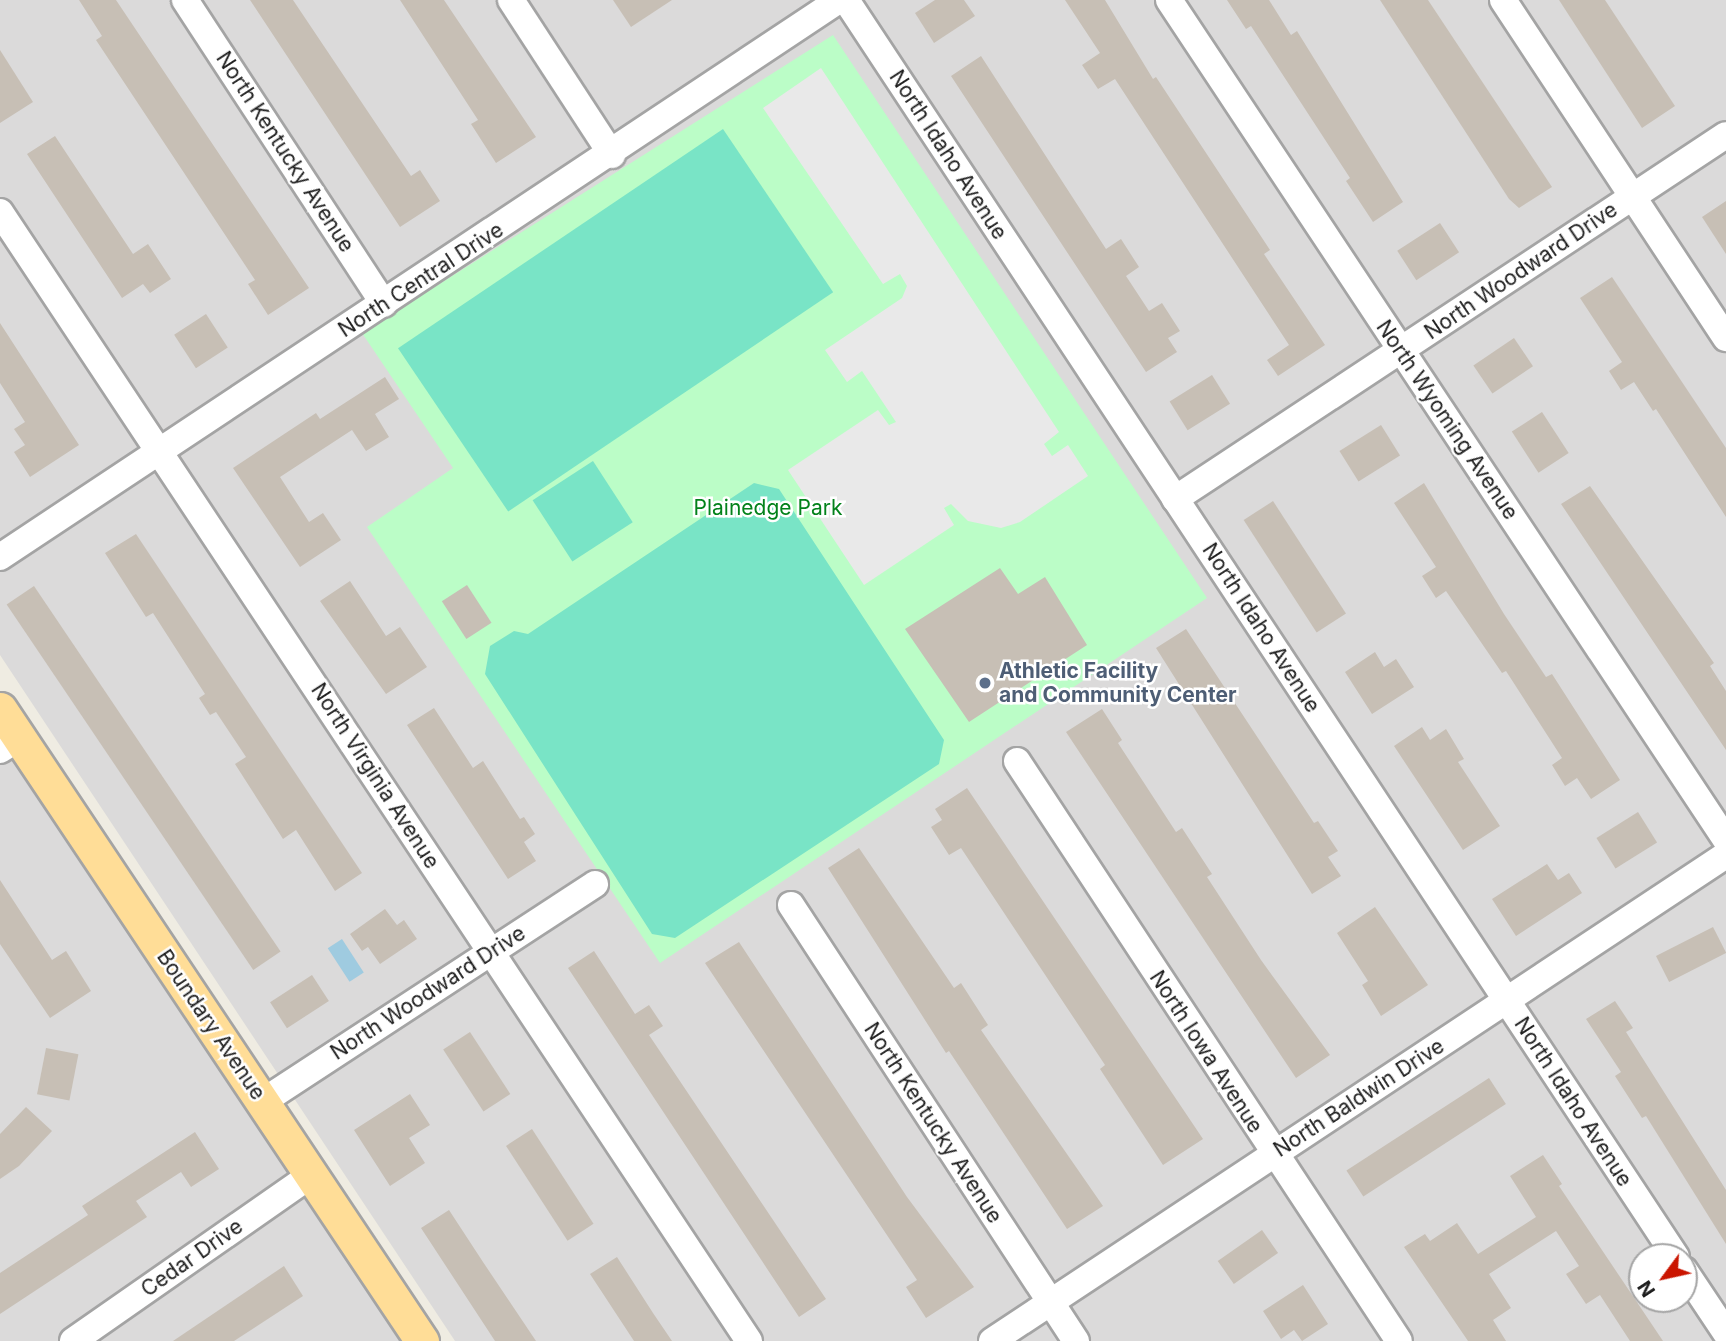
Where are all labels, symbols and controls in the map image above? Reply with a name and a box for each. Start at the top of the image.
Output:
street label: North Kentucky Avenue [211,47,359,257]
street label: North Idaho Avenue [884,66,1012,244]
street label: North Woodward Drive [1420,197,1622,345]
street label: North Central Drive [334,217,508,343]
street label: North Wyoming Avenue [1371,316,1523,524]
park label: Plainedge Park [694,495,842,521]
street label: North Idaho Avenue [1197,539,1325,717]
place label: Athletic Facility and Community Center [999,658,1236,708]
marker: Athletic Facility and Community Center [977,675,993,691]
street label: North Virginia Avenue [306,679,444,873]
street label: North Woodward Drive [326,921,530,1065]
street label: Boundary Avenue [151,945,271,1105]
street label: North Iowa Avenue [1144,966,1268,1138]
street label: North Idaho Avenue [1509,1013,1637,1191]
street label: North Kentucky Avenue [859,1018,1007,1228]
street label: North Baldwin Drive [1269,1034,1449,1162]
street label: Cedar Drive [136,1214,248,1302]
north arrow [1628,1243,1698,1313]
text: N [1633,1276,1660,1301]

